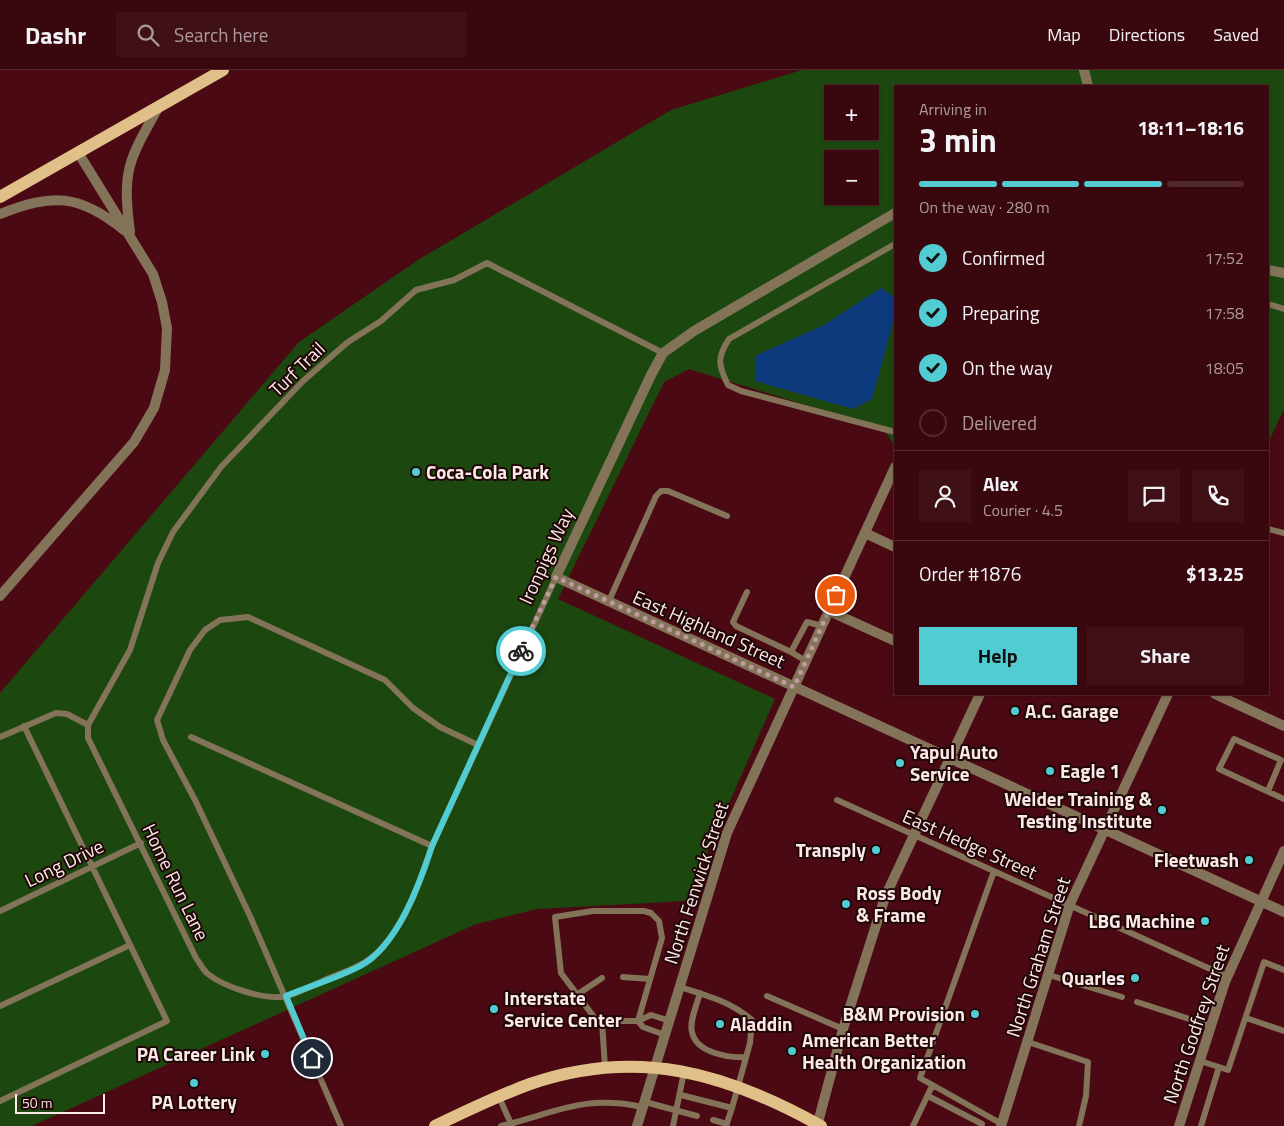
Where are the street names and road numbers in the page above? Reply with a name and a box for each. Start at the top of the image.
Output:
street label: Turf Trail [262,334,331,403]
street label: Ironpigs Way [511,503,581,609]
street label: East Highland Street [628,582,790,675]
street label: North Fenwick Street [656,798,736,968]
street label: East Hedge Street [898,801,1042,886]
street label: Home Run Lane [136,818,217,945]
street label: Long Drive [19,831,108,894]
street label: North Graham Street [998,873,1077,1041]
street label: North Godfrey Street [1155,940,1236,1107]

